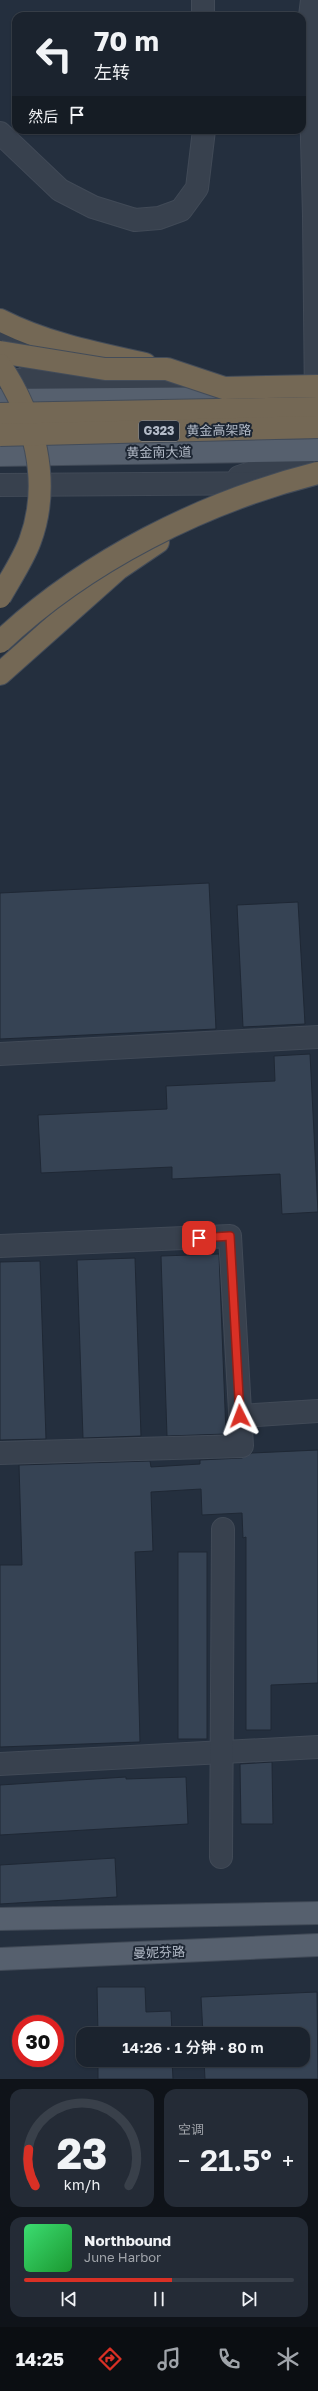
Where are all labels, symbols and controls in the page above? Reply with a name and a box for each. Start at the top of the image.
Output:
text: 70 m [94,24,159,57]
icon: left [28,28,80,80]
text: 左转 [94,61,130,83]
icon: arrive [66,104,88,126]
text: 然后 [28,107,58,125]
road number: G323 [139,421,179,441]
street label: 黄金高架路 [186,421,252,439]
street label: 黄金南大道 [126,443,192,461]
pin [182,1221,216,1255]
icon: arrive [188,1227,210,1249]
position arrow [219,1395,261,1437]
street label: 曼妮芬路 [133,1943,185,1961]
speed limit sign: 30 [12,2015,64,2067]
text: 14:26 · 1 分钟 · 80 m [122,2038,264,2056]
text: 空调 [178,2121,204,2137]
text: 23 [57,2128,107,2178]
text: 21.5° [200,2142,272,2178]
text: − [178,2147,190,2174]
text: + [282,2147,294,2174]
text: km/h [64,2176,100,2193]
text: Northbound [84,2231,171,2249]
text: June Harbor [84,2249,161,2265]
icon: previous [58,2288,80,2310]
icon: pause [148,2288,170,2310]
icon: next [238,2288,260,2310]
icon: directions [96,2345,124,2373]
icon: music [155,2345,183,2373]
icon: phone [215,2345,243,2373]
icon: climate [274,2345,302,2373]
text: 14:25 [16,2348,64,2370]

